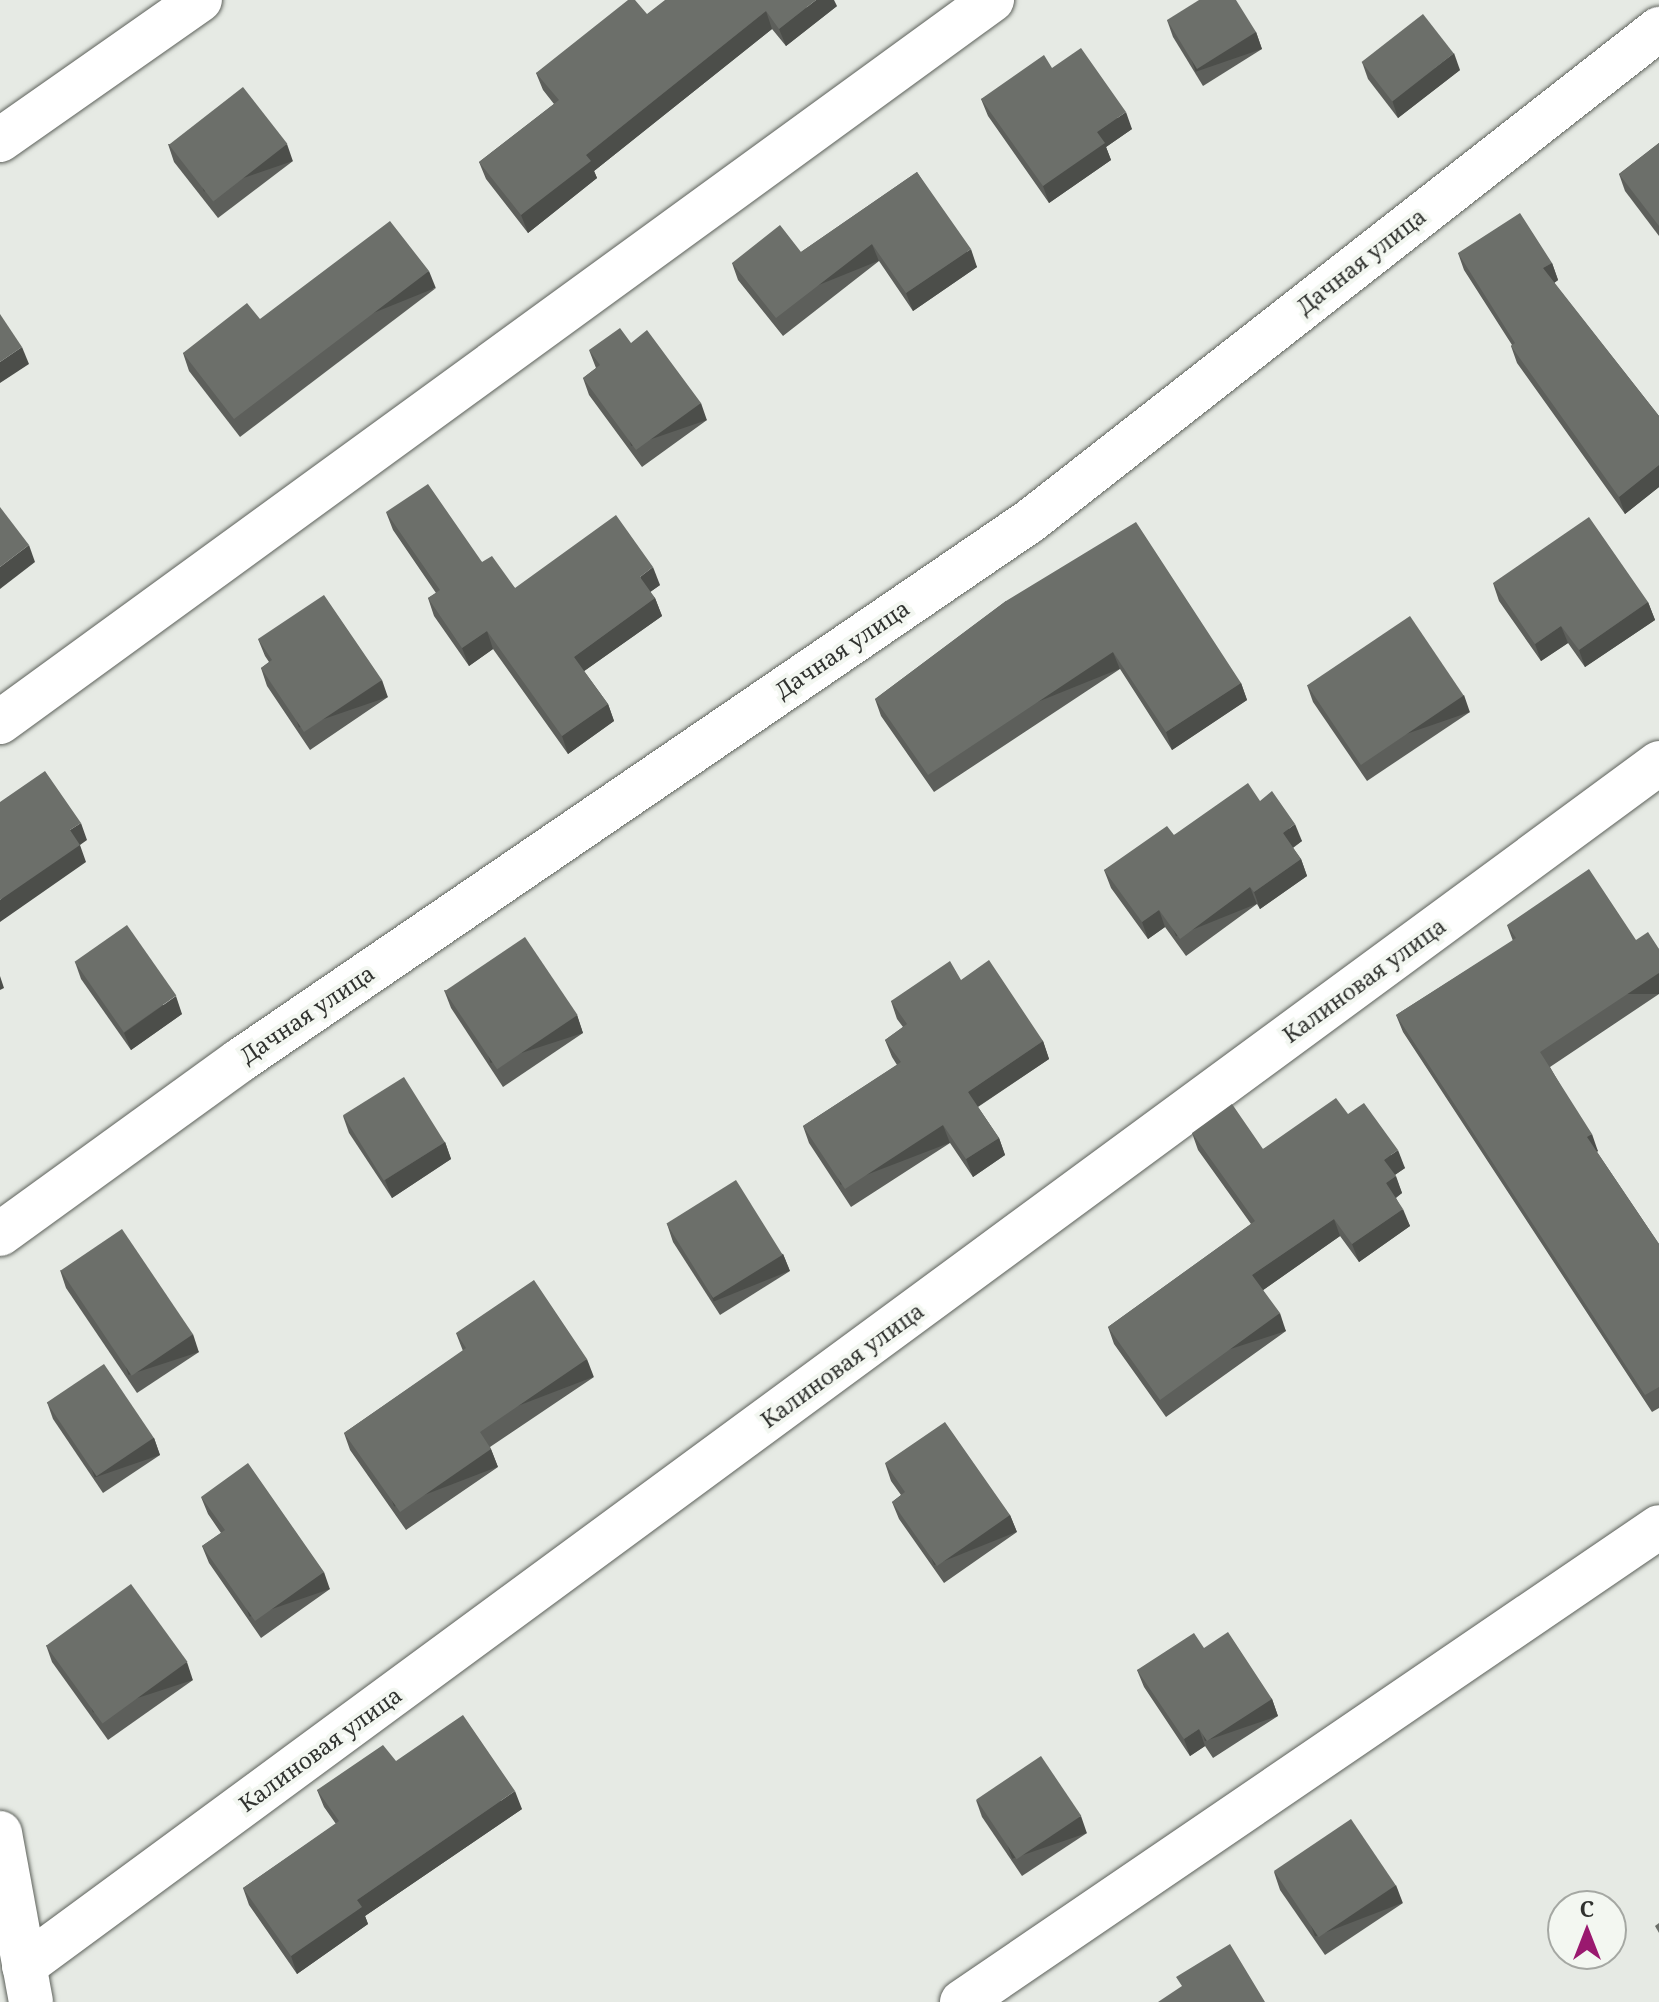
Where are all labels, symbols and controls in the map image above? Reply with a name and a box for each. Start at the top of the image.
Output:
street label: Дачная улица [1291,203,1431,319]
street label: Дачная улица [770,594,914,704]
street label: Калиновая улица [1277,912,1451,1048]
street label: Дачная улица [235,959,379,1069]
street label: Калиновая улица [755,1297,929,1433]
street label: Калиновая улица [233,1681,407,1817]
north arrow [1547,1890,1627,1970]
text: С [1580,1893,1594,1923]

